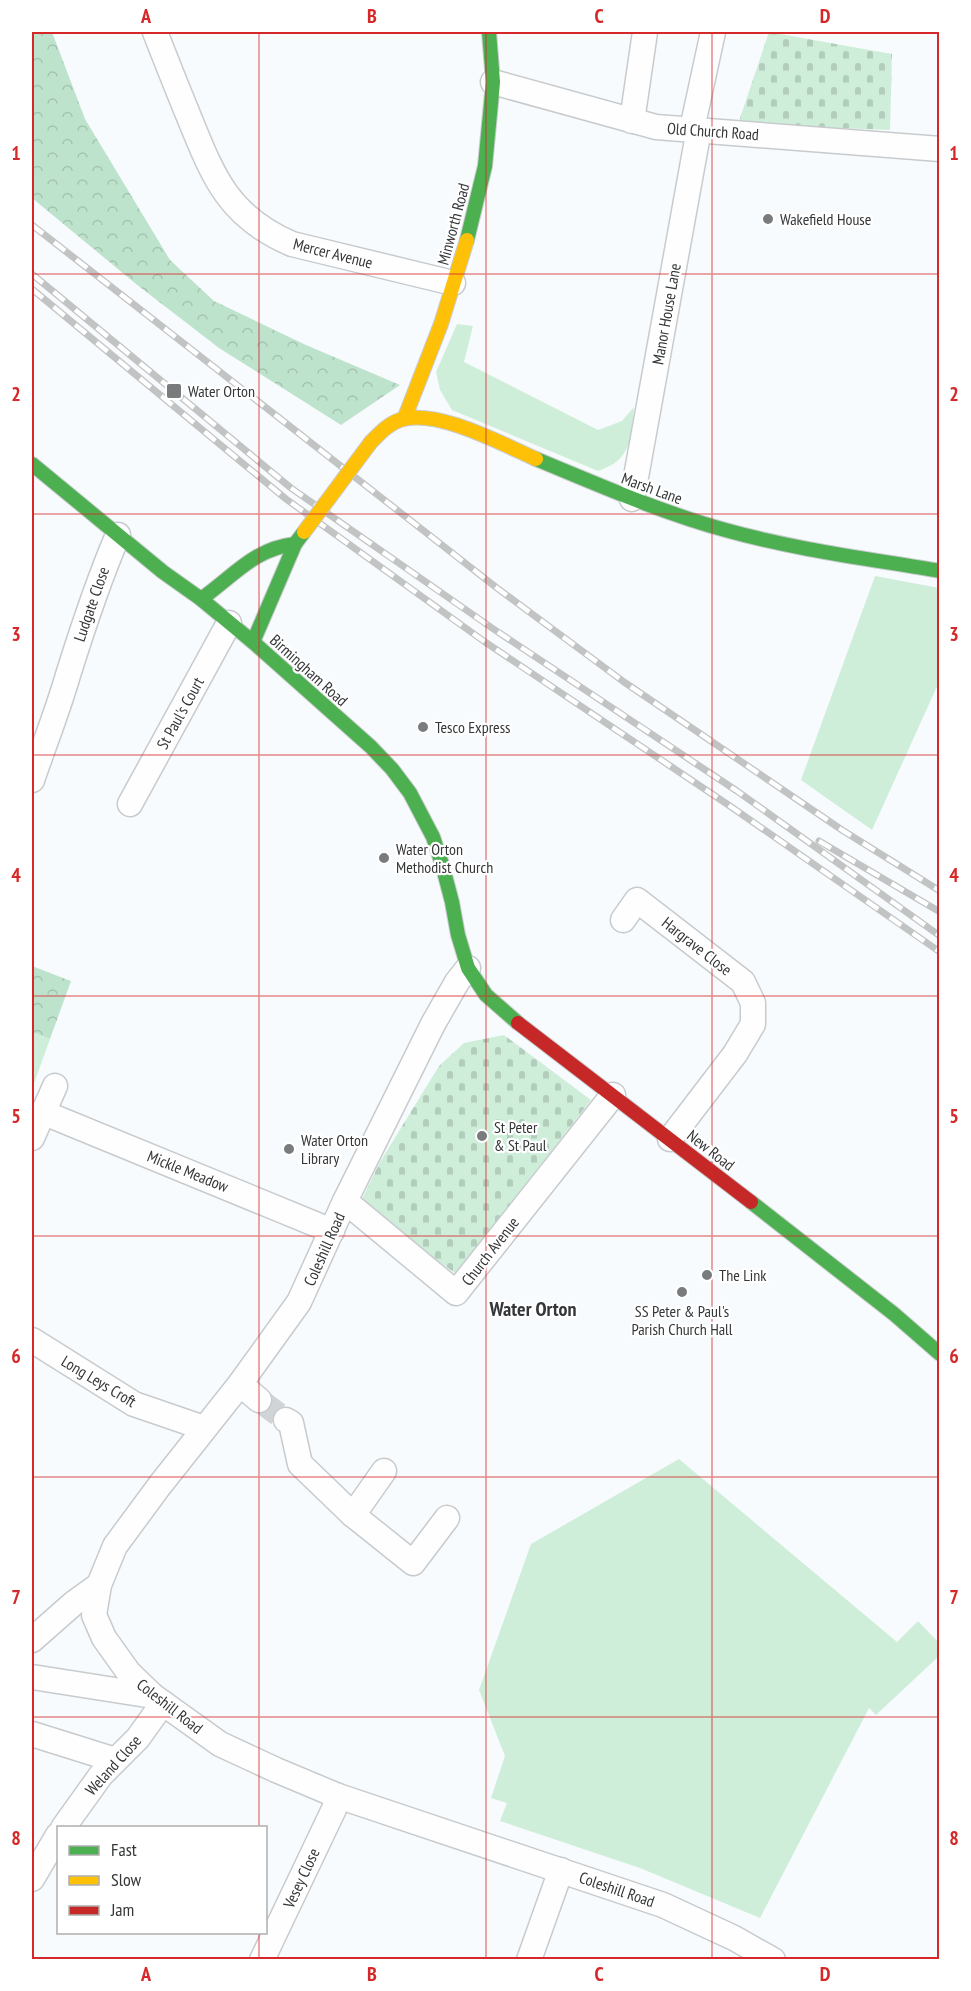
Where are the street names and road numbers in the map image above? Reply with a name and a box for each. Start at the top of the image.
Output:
street label: Old Church Road [666,118,760,144]
street label: Minworth Road [432,181,474,267]
street label: Mercer Avenue [291,233,375,273]
street label: Manor House Lane [647,262,685,366]
street label: Marsh Lane [619,468,685,508]
street label: Ludgate Close [69,564,113,644]
street label: Birmingham Road [266,630,352,710]
street label: St Paul's Court [152,673,208,753]
street label: Hargrave Close [658,912,736,980]
street label: New Road [683,1125,739,1175]
street label: Mickle Meadow [145,1146,232,1197]
street label: Coleshill Road [299,1209,349,1289]
street label: Church Avenue [457,1213,523,1289]
street label: Long Leys Croft [58,1351,141,1411]
street label: Coleshill Road [133,1674,207,1738]
street label: Weland Close [81,1731,145,1799]
street label: Vesey Close [278,1845,324,1912]
street label: Coleshill Road [577,1867,657,1911]

